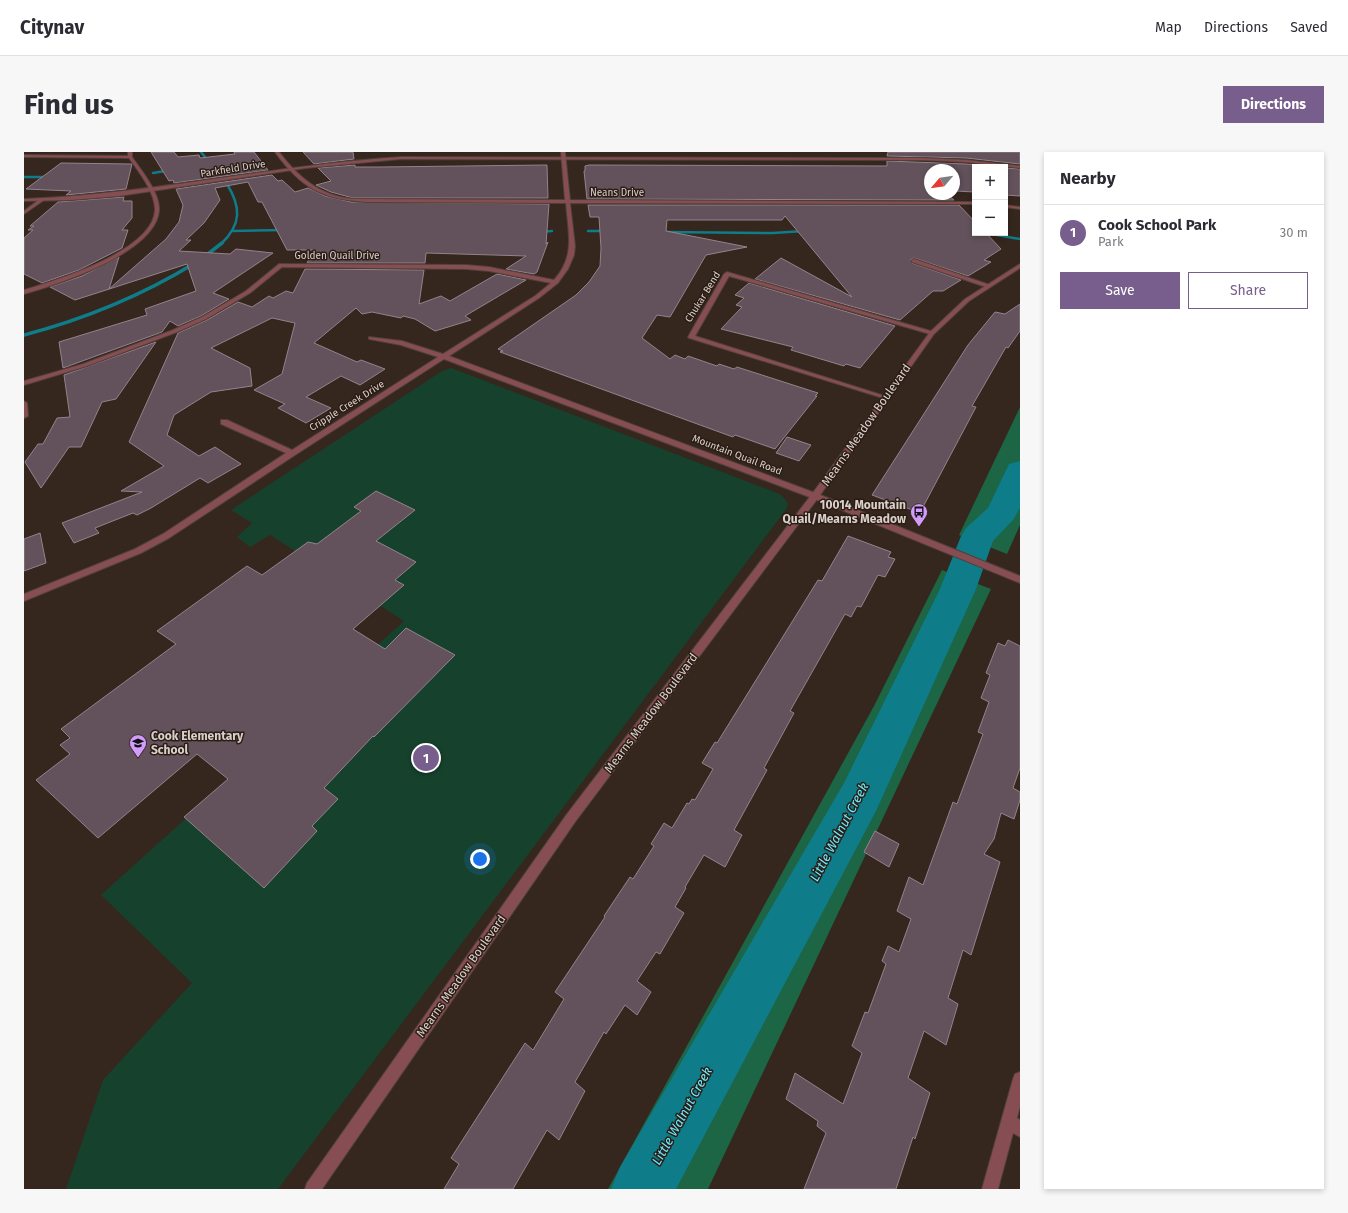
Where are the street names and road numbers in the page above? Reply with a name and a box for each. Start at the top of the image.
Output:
street label: Parkfield Drive [200,158,266,180]
street label: Neans Drive [590,187,644,199]
street label: Golden Quail Drive [295,250,380,262]
street label: Chukar Bend [683,269,723,325]
street label: Mearns Meadow Boulevard [818,361,914,489]
street label: Cripple Creek Drive [307,378,387,434]
street label: Mountain Quail Road [690,432,784,478]
street label: Mearns Meadow Boulevard [602,651,700,775]
street label: Mearns Meadow Boulevard [413,912,509,1040]

